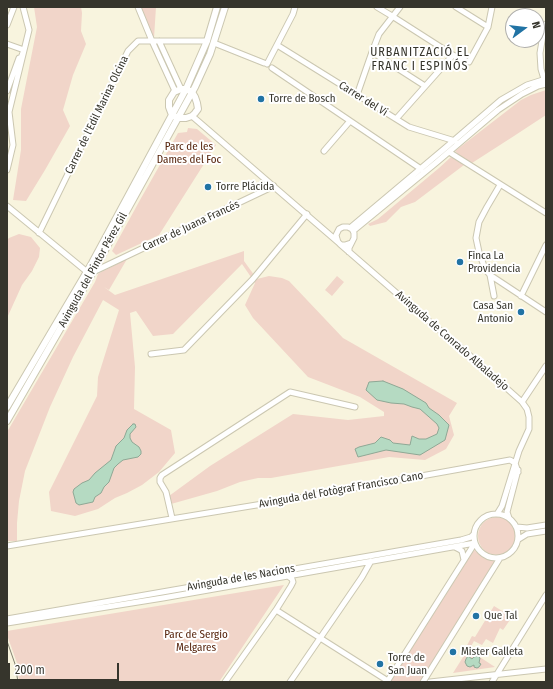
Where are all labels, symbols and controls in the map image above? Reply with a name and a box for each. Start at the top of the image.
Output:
north arrow [505,8,545,48]
text: N [529,20,543,30]
district label: URBANITZACIÓ EL FRANC I ESPINÓS [370,46,470,74]
street label: Carrer de l'Edil Marina Olcina [63,54,131,176]
street label: Carrer del Vi [336,79,390,119]
place label: Torre de Bosch [269,92,336,106]
marker: Torre de Bosch [256,94,266,104]
park label: Parc de les Dames del Foc [157,140,221,166]
place label: Torre Plácida [216,180,274,194]
marker: Torre Plácida [203,182,213,192]
street label: Carrer de Juana Francés [140,198,242,254]
street label: Avinguda del Pintor Pérez Gil [56,210,130,330]
place label: Finca La Providencia [468,249,520,275]
marker: Finca La Providencia [455,257,465,267]
street label: Avinguda de Conrado Albaladejo [393,288,511,394]
place label: Casa San Antonio [473,299,513,325]
marker: Casa San Antonio [516,307,526,317]
street label: Avinguda del Fotògraf Francisco Cano [258,469,424,511]
street label: Avinguda de les Nacions [186,562,296,594]
place label: Que Tal [484,609,517,623]
marker: Que Tal [471,611,481,621]
park label: Parc de Sergio Melgares [164,628,228,654]
place label: Mister Galleta [461,645,523,659]
marker: Mister Galleta [448,647,458,657]
place label: Torre de San Juan [388,651,427,677]
scale bar [10,655,121,681]
marker: Torre de San Juan [375,659,385,669]
text: 200 m [15,663,45,677]

